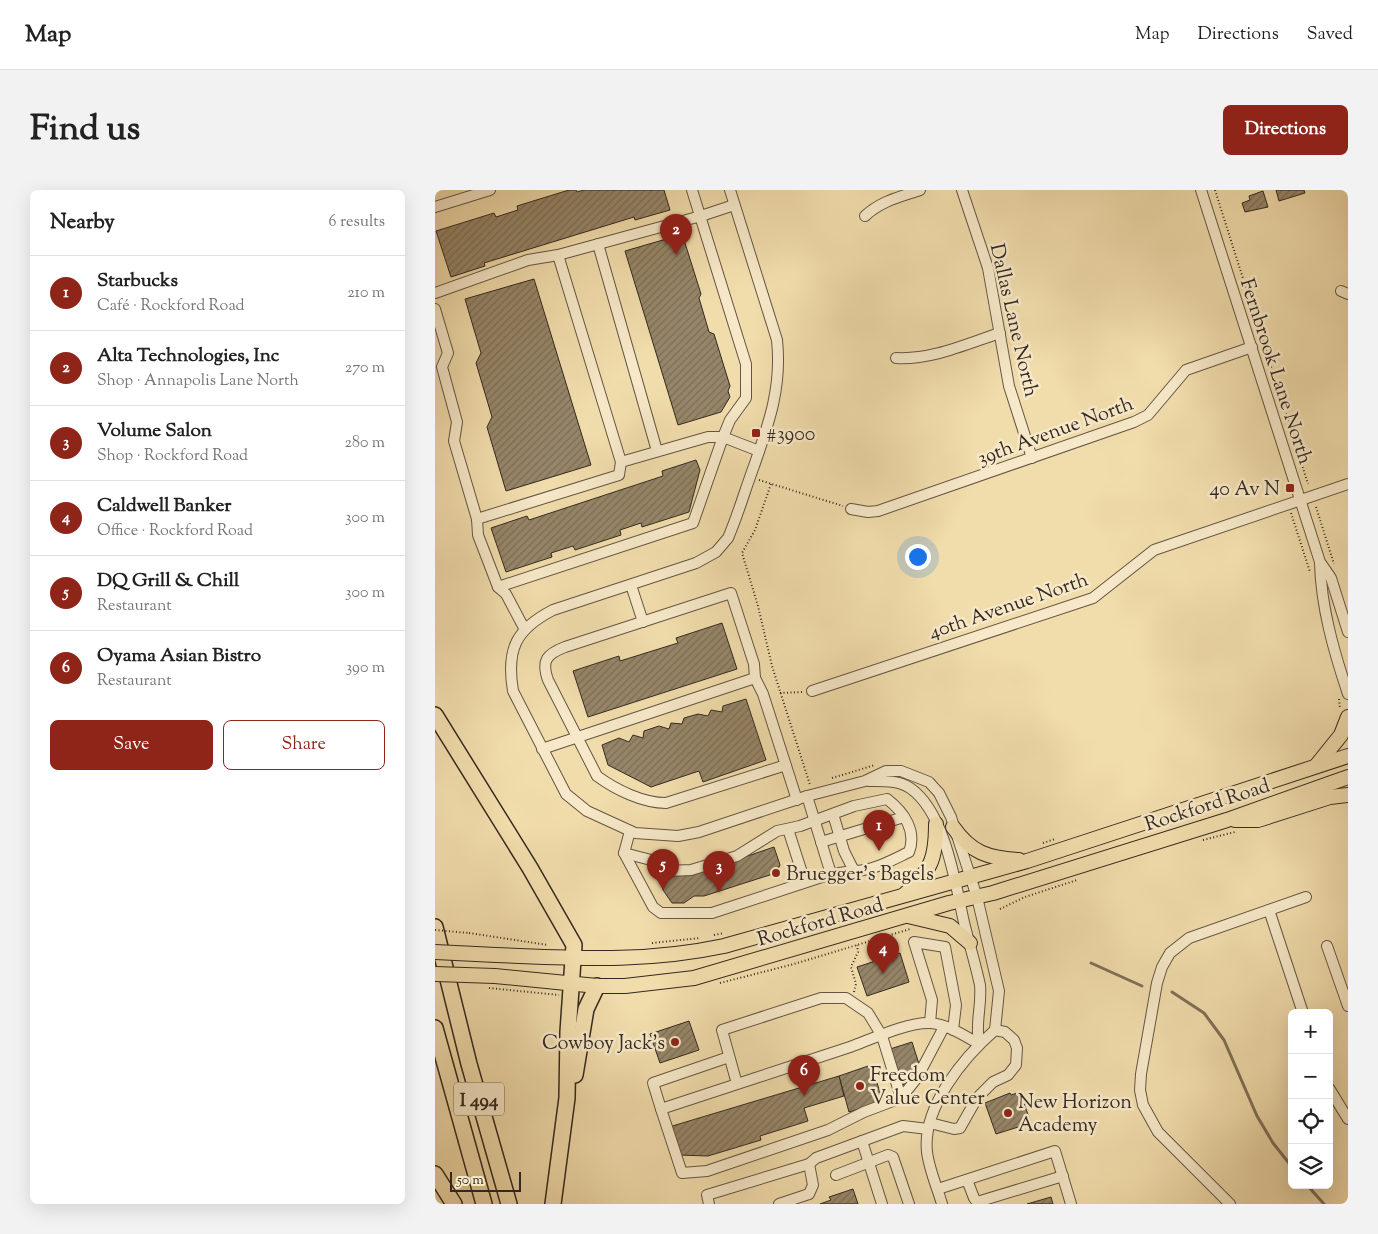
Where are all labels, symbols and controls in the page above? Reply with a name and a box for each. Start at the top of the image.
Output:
text: Map [25,18,71,52]
text: Map [1135,22,1170,48]
text: Directions [1198,22,1279,48]
text: Saved [1307,22,1353,48]
text: Find us [30,105,140,156]
button: Directions [1223,105,1348,155]
text: Nearby [50,208,115,238]
text: 6 results [329,211,385,234]
pin: 2 [660,214,692,255]
street label: Dallas Lane North [981,241,1044,400]
text: Starbucks [97,268,178,295]
street label: Fernbrook Lane North [1231,275,1318,469]
text: 1 [63,282,69,305]
text: 210 m [347,282,385,305]
text: Café · Rockford Road [97,295,245,318]
text: Alta Technologies, Inc [97,343,279,370]
text: 2 [62,357,70,380]
text: 270 m [345,357,385,380]
text: Shop · Annapolis Lane North [97,370,299,393]
street label: 39th Avenue North [974,391,1138,474]
text: Volume Salon [97,418,212,445]
place label: #3900 [766,421,815,450]
marker: #3900 [750,427,762,439]
text: 3 [63,432,69,455]
text: 280 m [344,432,385,455]
text: Shop · Rockford Road [97,445,248,468]
place label: 40 Av N [1209,476,1280,505]
marker: 40 Av N [1284,482,1296,494]
text: Caldwell Banker [97,493,231,520]
text: 4 [62,507,70,530]
text: 300 m [345,507,385,530]
text: Office · Rockford Road [97,520,253,543]
your location [905,544,931,570]
street label: 40th Avenue North [925,566,1093,648]
text: DQ Grill & Chill [97,568,239,595]
text: 5 [63,582,69,605]
text: 300 m [345,582,385,605]
text: Restaurant [97,595,172,618]
text: Oyama Asian Bistro [97,643,261,670]
text: 6 [62,657,70,680]
text: 390 m [346,657,385,680]
text: Restaurant [97,670,172,693]
button: Save [50,720,213,770]
button: Share [223,720,385,770]
street label: Rockford Road [1141,772,1274,840]
pin: 1 [863,810,895,851]
pin: 5 [647,849,679,890]
pin: 3 [703,851,735,892]
place label: Bruegger's Bagels [786,861,934,890]
marker: Bruegger's Bagels [770,867,782,879]
street label: Rockford Road [754,892,887,955]
pin: 4 [867,933,899,974]
map controls [1288,1009,1333,1189]
button: + [1288,1009,1333,1054]
place label: Cowboy Jack's [542,1030,665,1059]
marker: Cowboy Jack's [669,1036,681,1048]
button: − [1288,1054,1333,1099]
pin: 6 [788,1055,820,1096]
place label: Freedom Value Center [870,1062,985,1114]
marker: Freedom Value Center [854,1080,866,1092]
road number: I 494 [454,1082,504,1116]
place label: New Horizon Academy [1018,1089,1132,1141]
button: locate [1288,1099,1333,1144]
marker: New Horizon Academy [1002,1107,1014,1119]
button: layers [1288,1144,1333,1189]
scale bar [450,1169,521,1192]
text: 50 m [457,1171,484,1191]

